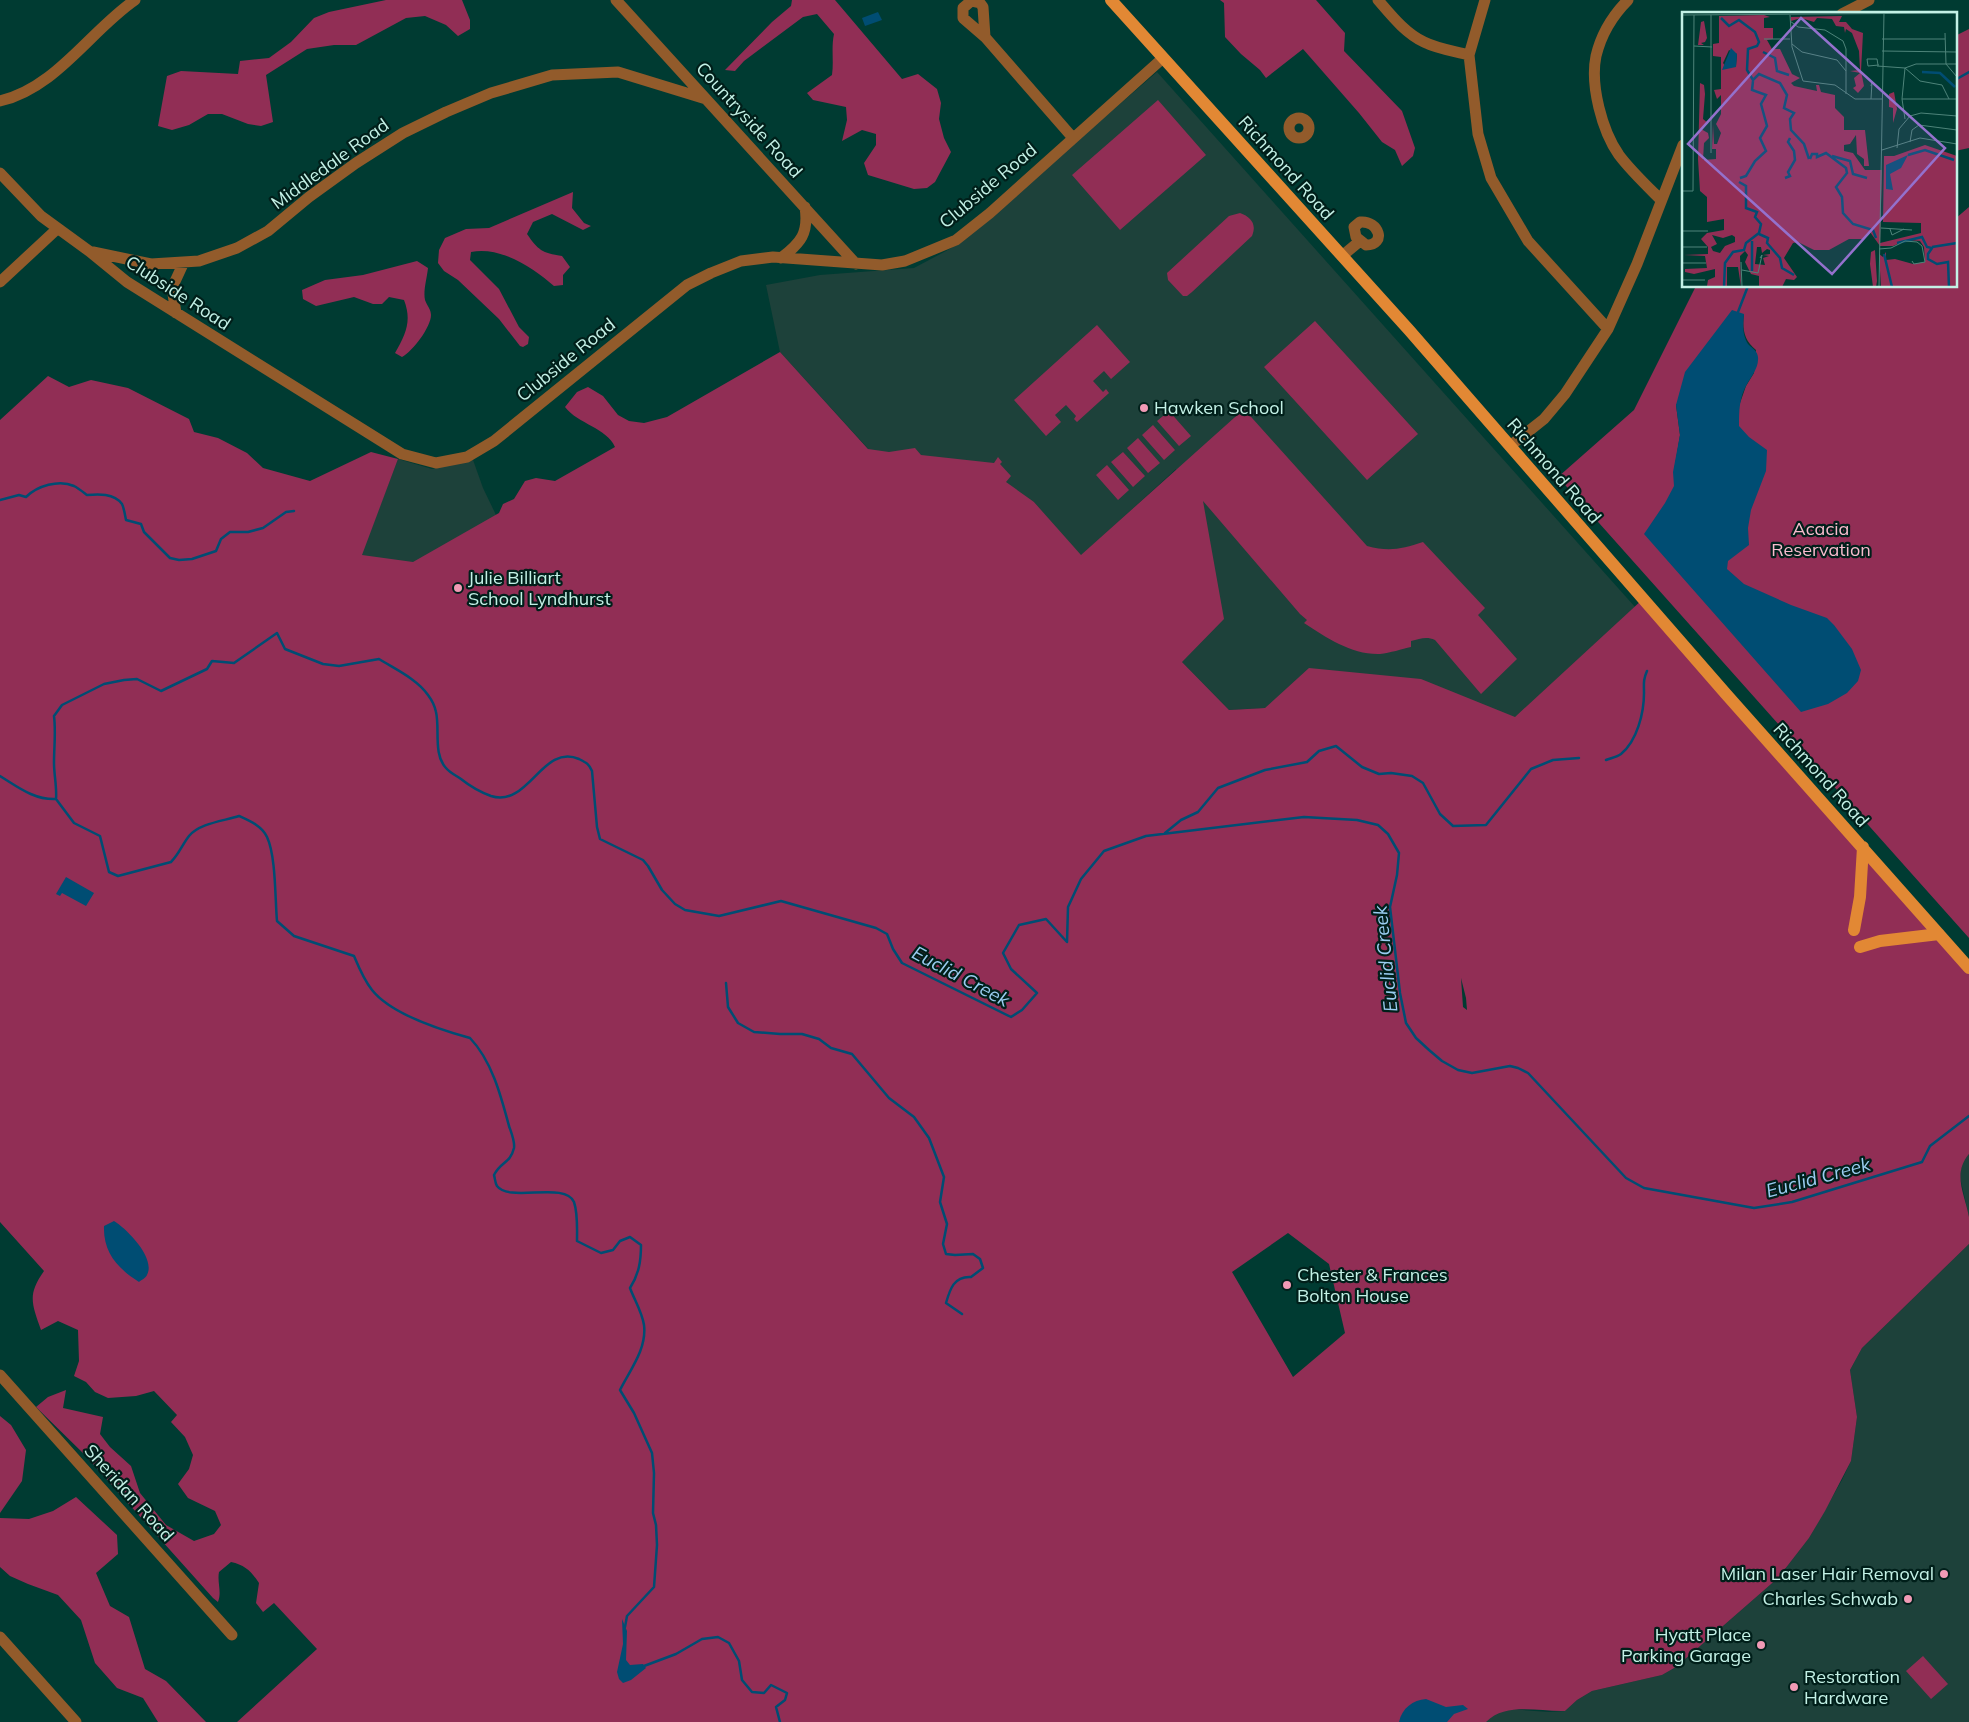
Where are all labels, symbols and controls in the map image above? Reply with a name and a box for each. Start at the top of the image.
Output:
inset map [1682,12,1956,288]
street label: Countryside Road [691,57,808,182]
street label: Richmond Road [1234,111,1339,225]
street label: Middledale Road [266,113,393,214]
street label: Clubside Road [934,138,1041,233]
street label: Clubside Road [122,250,235,335]
street label: Clubside Road [512,313,620,406]
place label: Hawken School [1154,396,1284,419]
marker: Hawken School [1138,402,1150,414]
street label: Richmond Road [1502,413,1607,528]
park label: Acacia Reservation [1771,517,1871,561]
place label: Julie Billiart School Lyndhurst [468,566,611,610]
marker: Julie Billiart School Lyndhurst [452,582,464,594]
street label: Richmond Road [1769,718,1874,832]
water label: Euclid Creek [1367,903,1403,1014]
water label: Euclid Creek [908,940,1015,1012]
water label: Euclid Creek [1763,1151,1874,1202]
place label: Chester & Frances Bolton House [1297,1263,1448,1307]
marker: Chester & Frances Bolton House [1281,1279,1293,1291]
street label: Sheridan Road [80,1439,179,1546]
place label: Milan Laser Hair Removal [1721,1562,1934,1585]
marker: Milan Laser Hair Removal [1938,1568,1950,1580]
place label: Charles Schwab [1762,1587,1898,1610]
marker: Charles Schwab [1902,1593,1914,1605]
place label: Hyatt Place Parking Garage [1621,1623,1751,1667]
marker: Hyatt Place Parking Garage [1755,1639,1767,1651]
place label: Restoration Hardware [1804,1665,1900,1709]
marker: Restoration Hardware [1788,1681,1800,1693]

